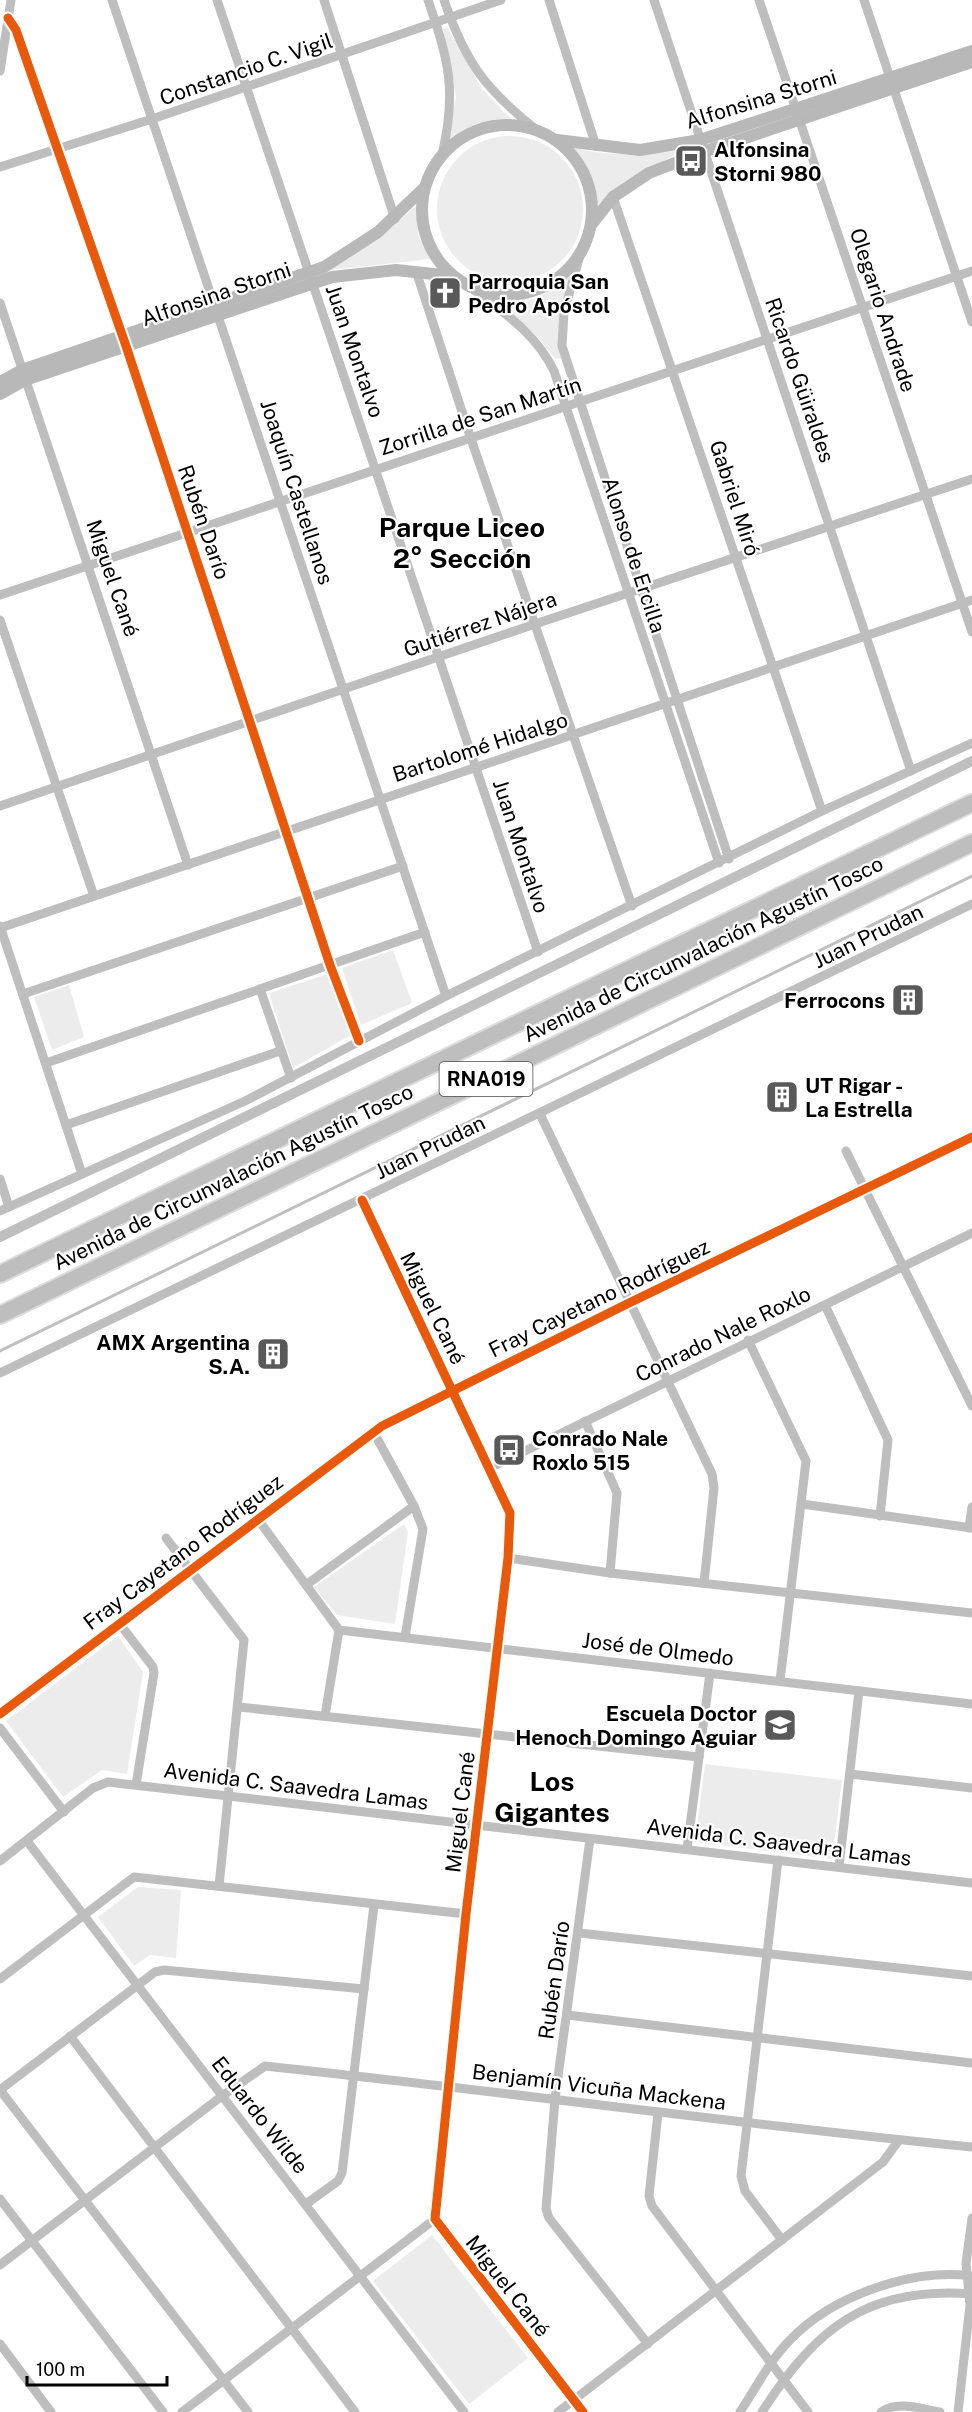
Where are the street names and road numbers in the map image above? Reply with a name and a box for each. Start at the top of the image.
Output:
street label: Constancio C. Vigil [156,28,336,110]
street label: Alfonsina Storni [682,64,840,134]
street label: Olegario Andrade [845,225,921,395]
street label: Alfonsina Storni [138,257,294,331]
street label: Juan Montalvo [321,281,389,421]
street label: Ricardo Güiraldes [760,294,840,466]
street label: Zorrilla de San Martín [376,371,584,461]
street label: Joaquín Castellanos [255,396,339,588]
street label: Gabriel Miró [705,437,765,559]
street label: Rubén Darío [173,462,235,582]
street label: Alonso de Ercilla [597,474,671,636]
street label: Miguel Cané [81,516,145,640]
street label: Gutiérrez Nájera [400,586,560,662]
street label: Bartolomé Hidalgo [389,707,571,787]
street label: Juan Montalvo [488,776,554,916]
street label: Avenida de Circunvalación Agustín Tosco [519,851,887,1047]
street label: Juan Prudan [809,899,927,973]
road number: RNA019 [440,1062,532,1096]
street label: Avenida de Circunvalación Agustín Tosco [49,1079,417,1275]
street label: Juan Prudan [371,1110,489,1184]
street label: Fray Cayetano Rodríguez [484,1234,714,1362]
street label: Miguel Cané [395,1248,471,1368]
street label: Conrado Nale Roxlo [631,1281,815,1387]
street label: Fray Cayetano Rodríguez [78,1469,288,1635]
street label: José de Olmedo [581,1627,735,1671]
street label: Miguel Cané [440,1750,480,1874]
street label: Avenida C. Saavedra Lamas [162,1757,430,1815]
street label: Avenida C. Saavedra Lamas [645,1813,913,1871]
street label: Rubén Darío [533,1919,575,2041]
street label: Eduardo Wilde [207,2051,313,2179]
street label: Benjamín Vicuña Mackena [471,2059,727,2115]
street label: Miguel Cané [461,2230,555,2342]

